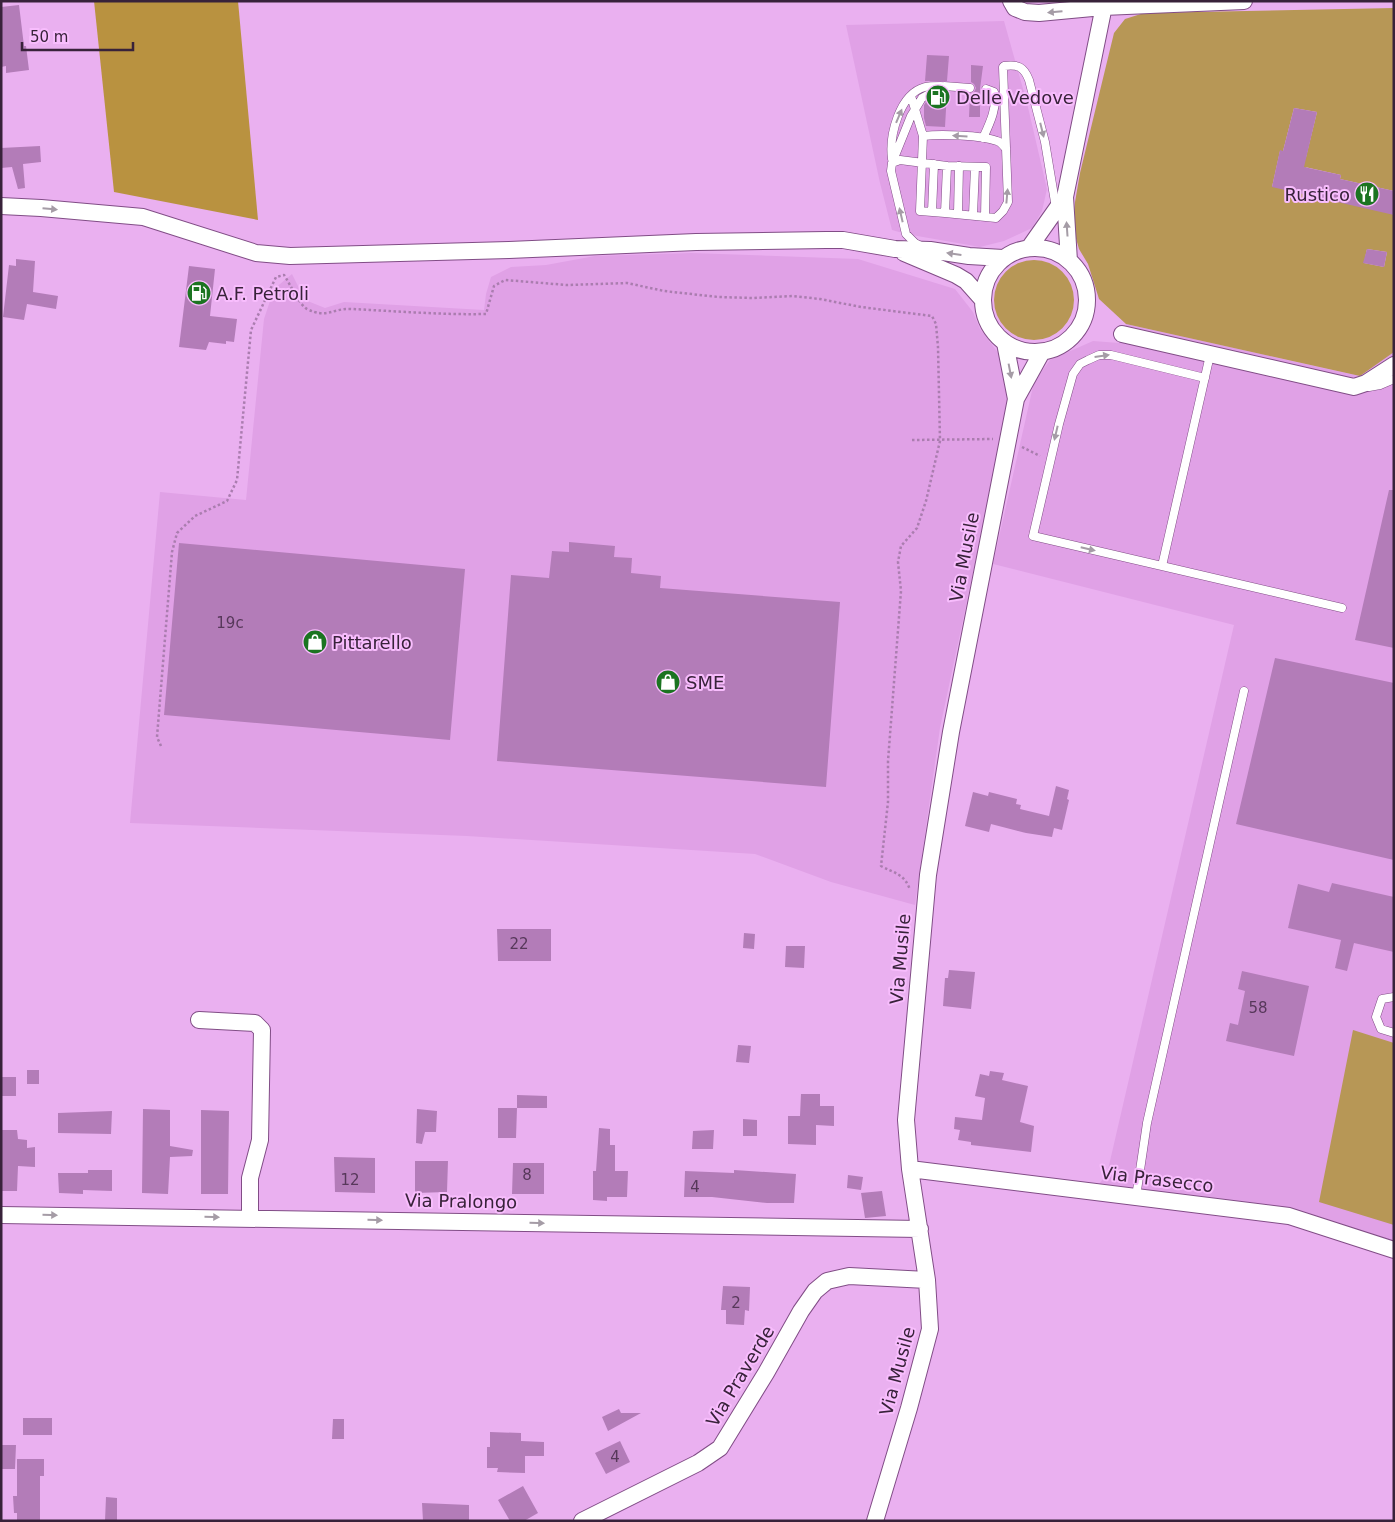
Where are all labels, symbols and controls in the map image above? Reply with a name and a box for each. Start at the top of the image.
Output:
one-way arrow [1047,8,1063,16]
scale bar [22,20,134,52]
text: 50 m [30,28,68,46]
fuel station icon: Delle Vedove [925,84,951,110]
place label: Delle Vedove [956,87,1074,108]
one-way arrow [895,109,903,123]
one-way arrow [1038,122,1046,137]
one-way arrow [952,132,968,140]
restaurant icon: Rustico [1354,181,1380,207]
place label: Rustico [1285,184,1350,205]
one-way arrow [1003,188,1011,204]
one-way arrow [42,205,58,213]
one-way arrow [897,207,905,222]
one-way arrow [1063,221,1071,237]
one-way arrow [946,250,962,258]
fuel station icon: A.F. Petroli [186,280,212,306]
place label: A.F. Petroli [216,283,309,304]
one-way arrow [1094,352,1110,360]
one-way arrow [1006,363,1014,378]
one-way arrow [1052,426,1060,441]
street label: Via Musile [945,510,983,604]
one-way arrow [1081,545,1096,553]
house number: 19c [216,614,244,632]
shop icon: Pittarello [302,629,328,655]
place label: Pittarello [332,632,412,653]
shop icon: SME [655,669,681,695]
place label: SME [686,672,724,693]
street label: Via Musile [886,913,914,1005]
house number: 22 [509,935,529,953]
house number: 58 [1248,999,1268,1017]
street label: Via Prasecco [1099,1162,1215,1196]
house number: 8 [522,1166,532,1184]
house number: 12 [340,1171,360,1189]
house number: 4 [690,1178,700,1196]
street label: Via Pralongo [405,1190,517,1212]
one-way arrow [42,1211,58,1219]
one-way arrow [205,1213,221,1221]
one-way arrow [367,1216,383,1224]
one-way arrow [530,1219,546,1227]
house number: 2 [731,1294,741,1312]
street label: Via Praverde [702,1322,778,1430]
street label: Via Musile [875,1324,919,1418]
house number: 4 [610,1448,620,1466]

